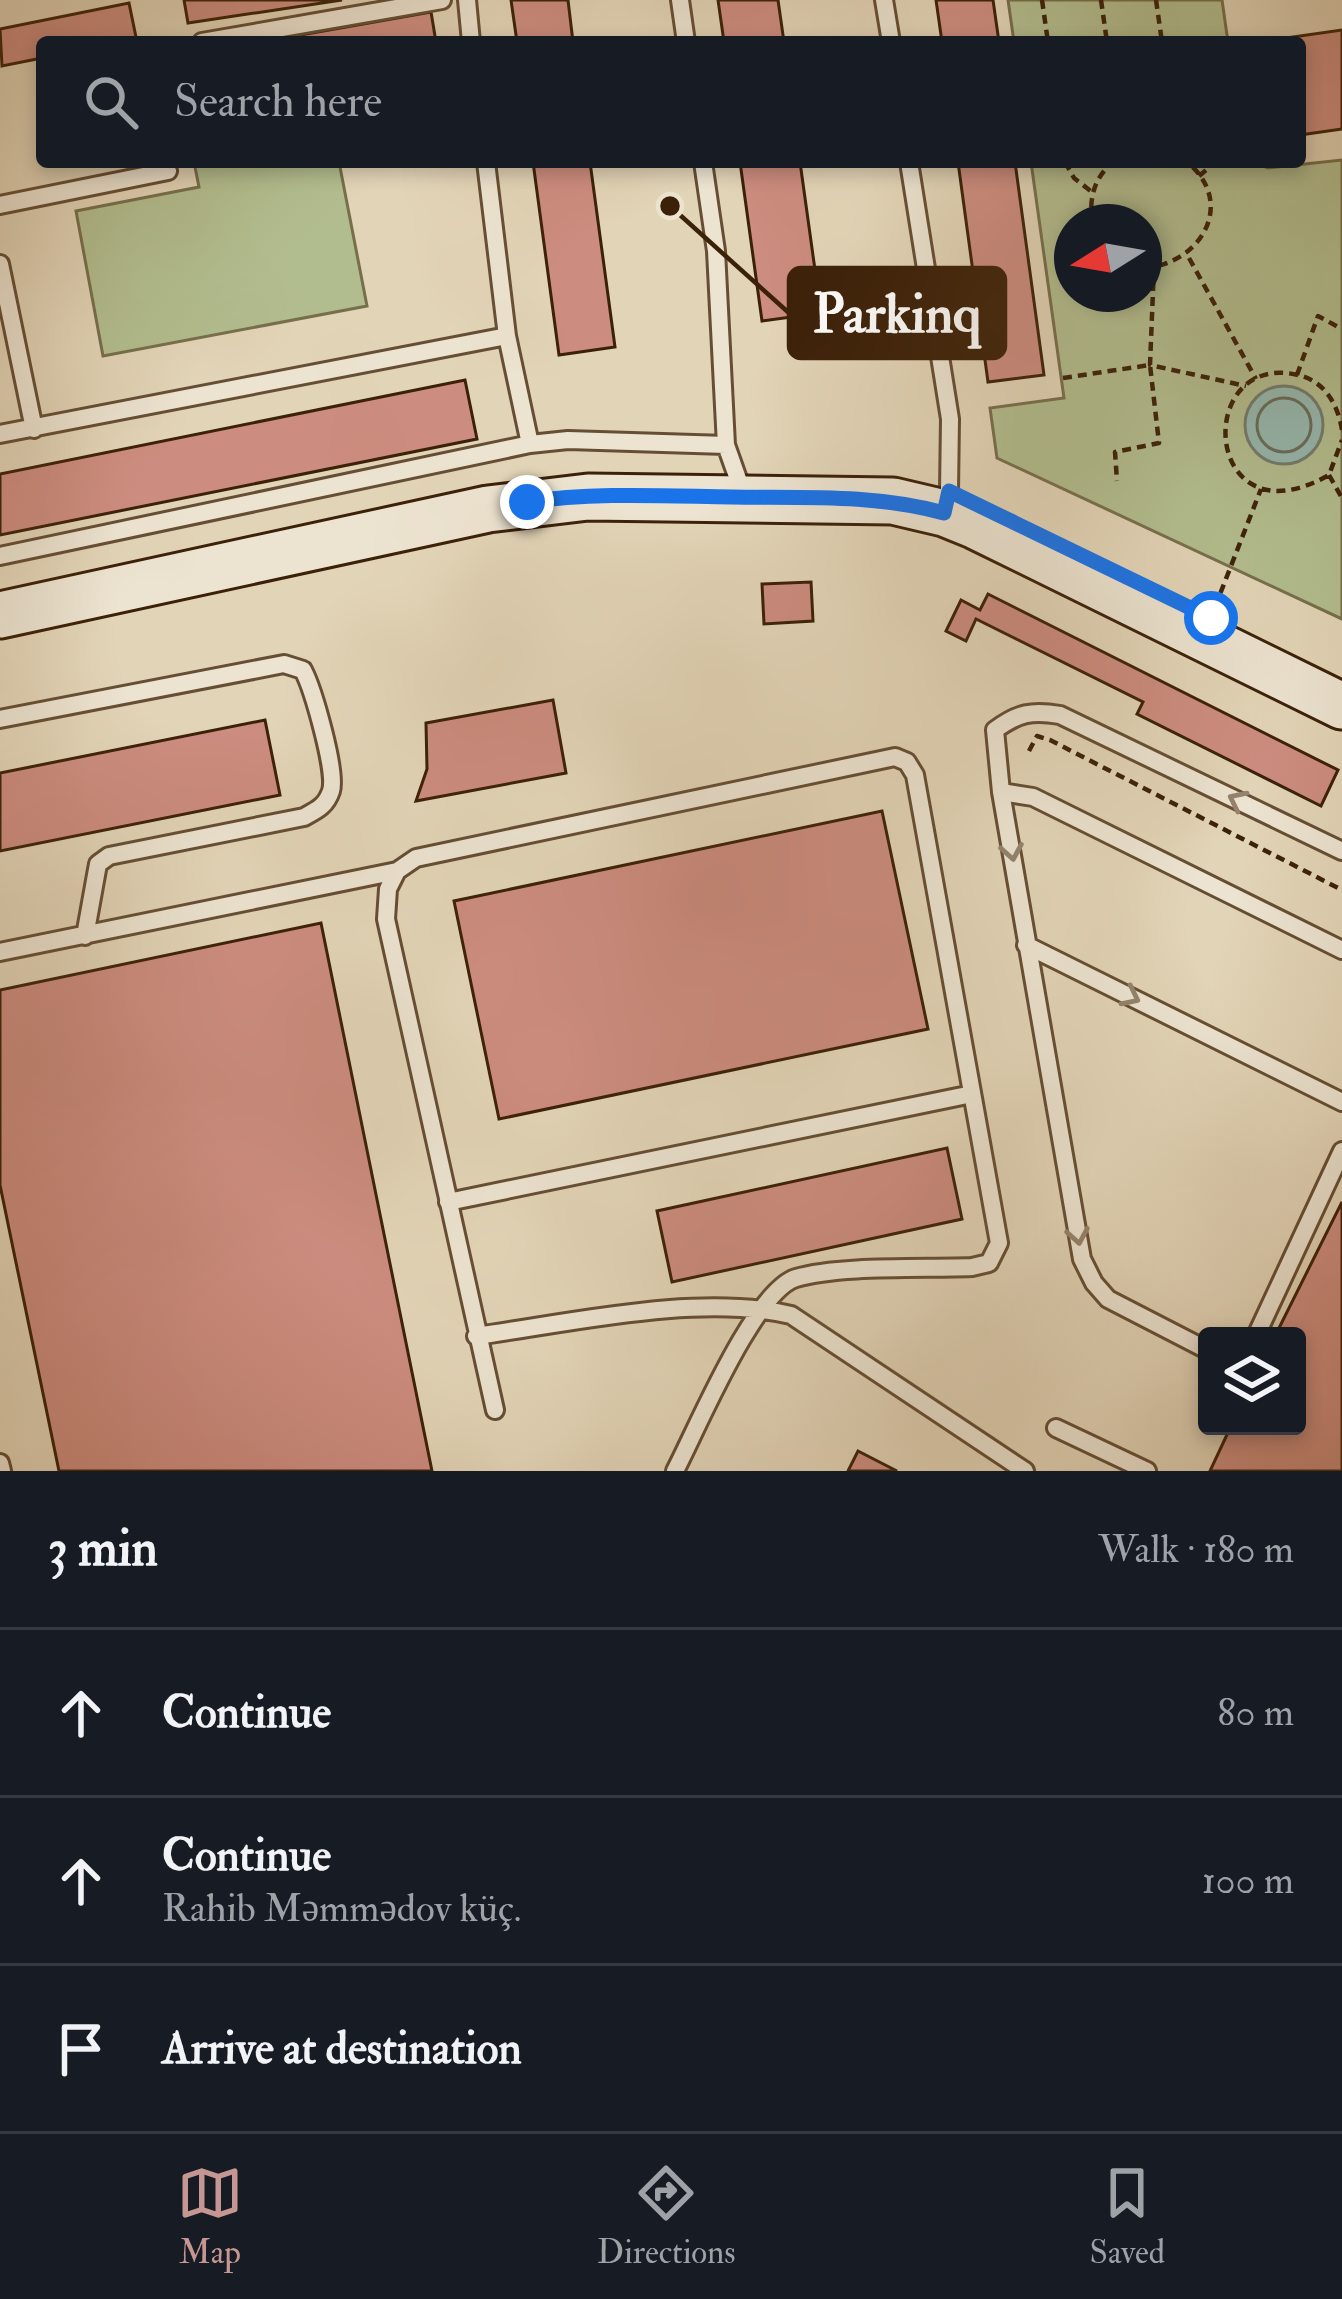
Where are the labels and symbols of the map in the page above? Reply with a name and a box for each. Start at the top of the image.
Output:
north arrow [1054,204,1162,312]
callout: Parkinq [789,268,1005,358]
text: Parkinq [813,281,982,349]
route end [500,475,554,529]
route start [1184,591,1238,645]
one-way arrow [1228,791,1249,814]
one-way arrow [998,841,1023,861]
one-way arrow [1119,983,1140,1007]
one-way arrow [1064,1225,1089,1245]

